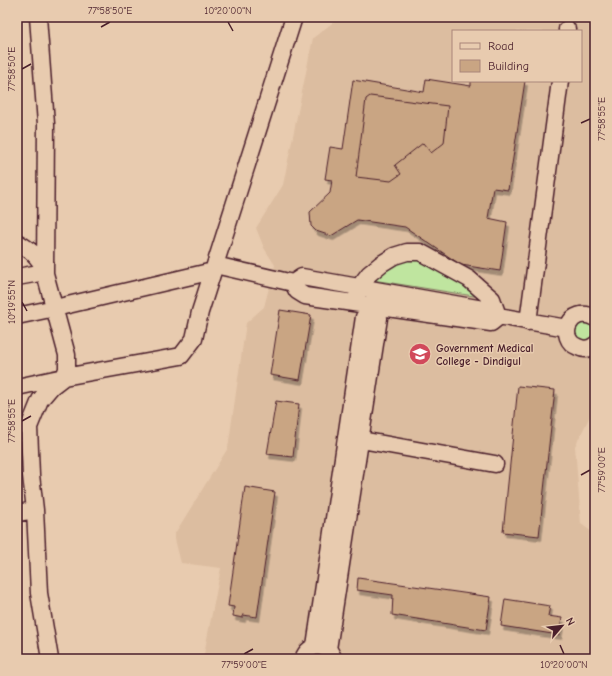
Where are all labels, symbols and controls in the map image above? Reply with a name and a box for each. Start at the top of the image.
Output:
text: 77°58'50"E [88,5,132,17]
text: 10°20'00"N [204,5,252,17]
legend [452,30,582,82]
text: Road [488,39,514,53]
text: 77°58'50"E [6,47,18,91]
text: Building [488,59,529,73]
text: 77°58'55"E [596,97,608,141]
text: 10°19'55"N [6,280,18,324]
school or university icon: Government Medical College - Dindigul [407,341,433,367]
place label: Government Medical College - Dindigul [436,342,533,368]
text: 77°58'55"E [6,399,18,443]
text: 77°59'00"E [596,447,608,493]
north arrow [542,606,582,646]
text: N [563,615,578,628]
text: 77°59'00"E [221,659,267,671]
text: 10°20'00"N [540,659,588,671]

